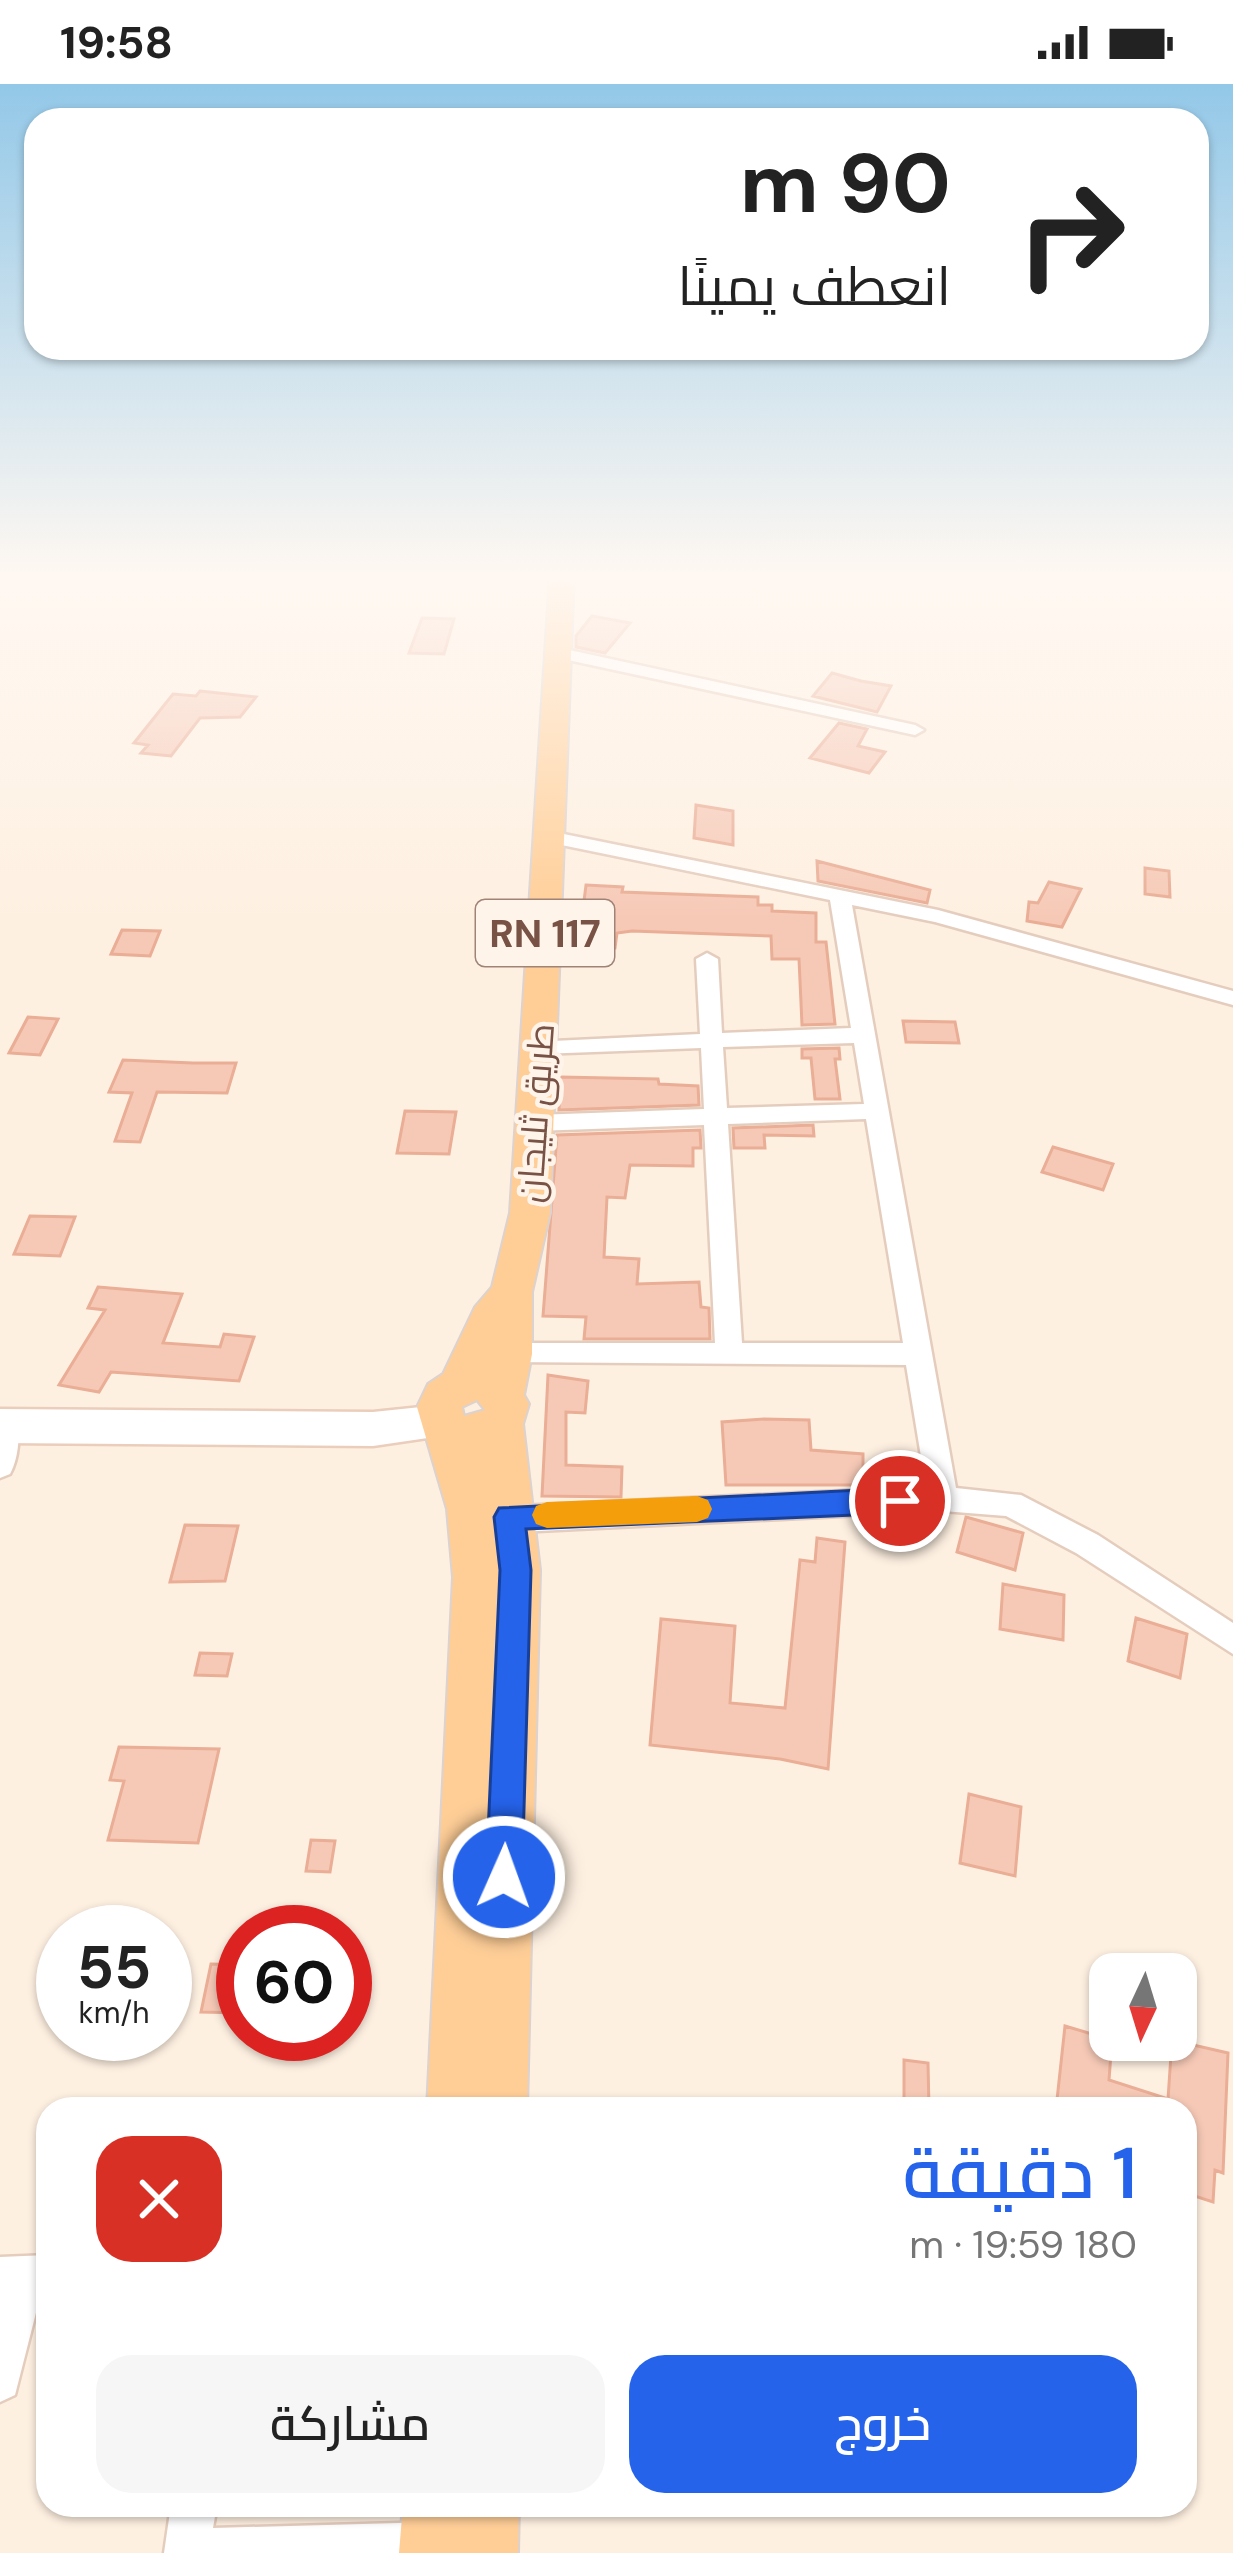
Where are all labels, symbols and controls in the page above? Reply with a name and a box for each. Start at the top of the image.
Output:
text: 19:58 [60,13,173,72]
text: 90 m [740,129,951,238]
icon: right [993,156,1149,312]
text: انعطف يمينًا [677,251,951,322]
road number: RN 117 [476,900,614,966]
street label: طريق ثليجان [506,1022,565,1204]
pin [849,1450,951,1552]
icon: arrive [867,1468,933,1534]
position arrow [441,1814,567,1940]
speed limit sign: 60 [216,1905,372,2061]
text: 55 [77,1928,151,2007]
north arrow [1089,1953,1197,2061]
map controls [1089,1953,1197,2061]
text: km/h [79,1993,149,2032]
text: 1 دقيقة [903,2127,1137,2220]
button: close [96,2136,222,2262]
text: 180 m · 19:59 [909,2219,1137,2270]
button: مشاركة [96,2355,605,2493]
button: خروج [629,2355,1137,2493]

